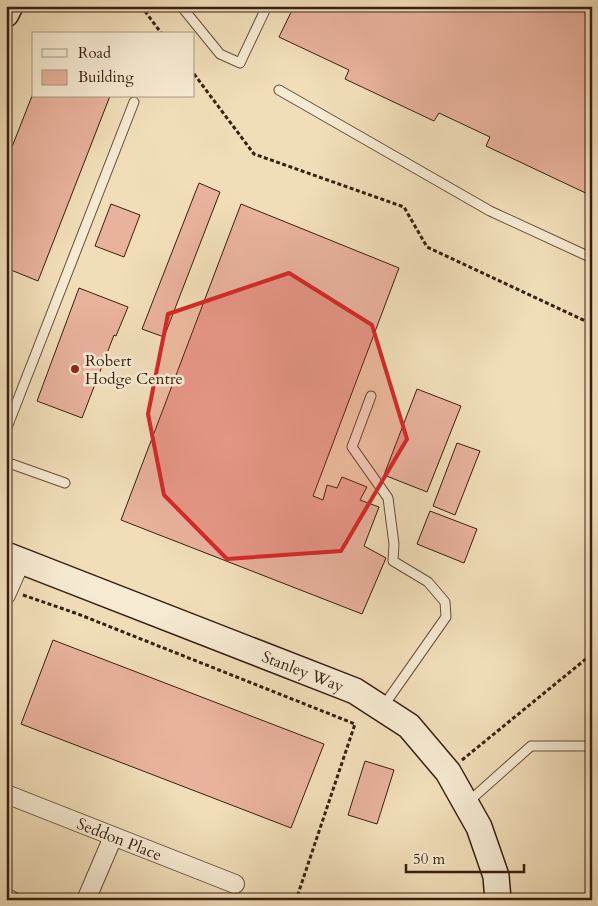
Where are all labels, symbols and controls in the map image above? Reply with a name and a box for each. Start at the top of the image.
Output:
legend [32,32,195,98]
text: Road [78,43,111,63]
text: Building [78,67,134,87]
place label: Robert Hodge Centre [85,350,183,390]
marker: Robert Hodge Centre [69,363,81,375]
street label: Stanley Way [259,646,348,698]
street label: Seddon Place [74,813,165,866]
scale bar [406,841,523,873]
text: 50 m [413,849,445,869]

